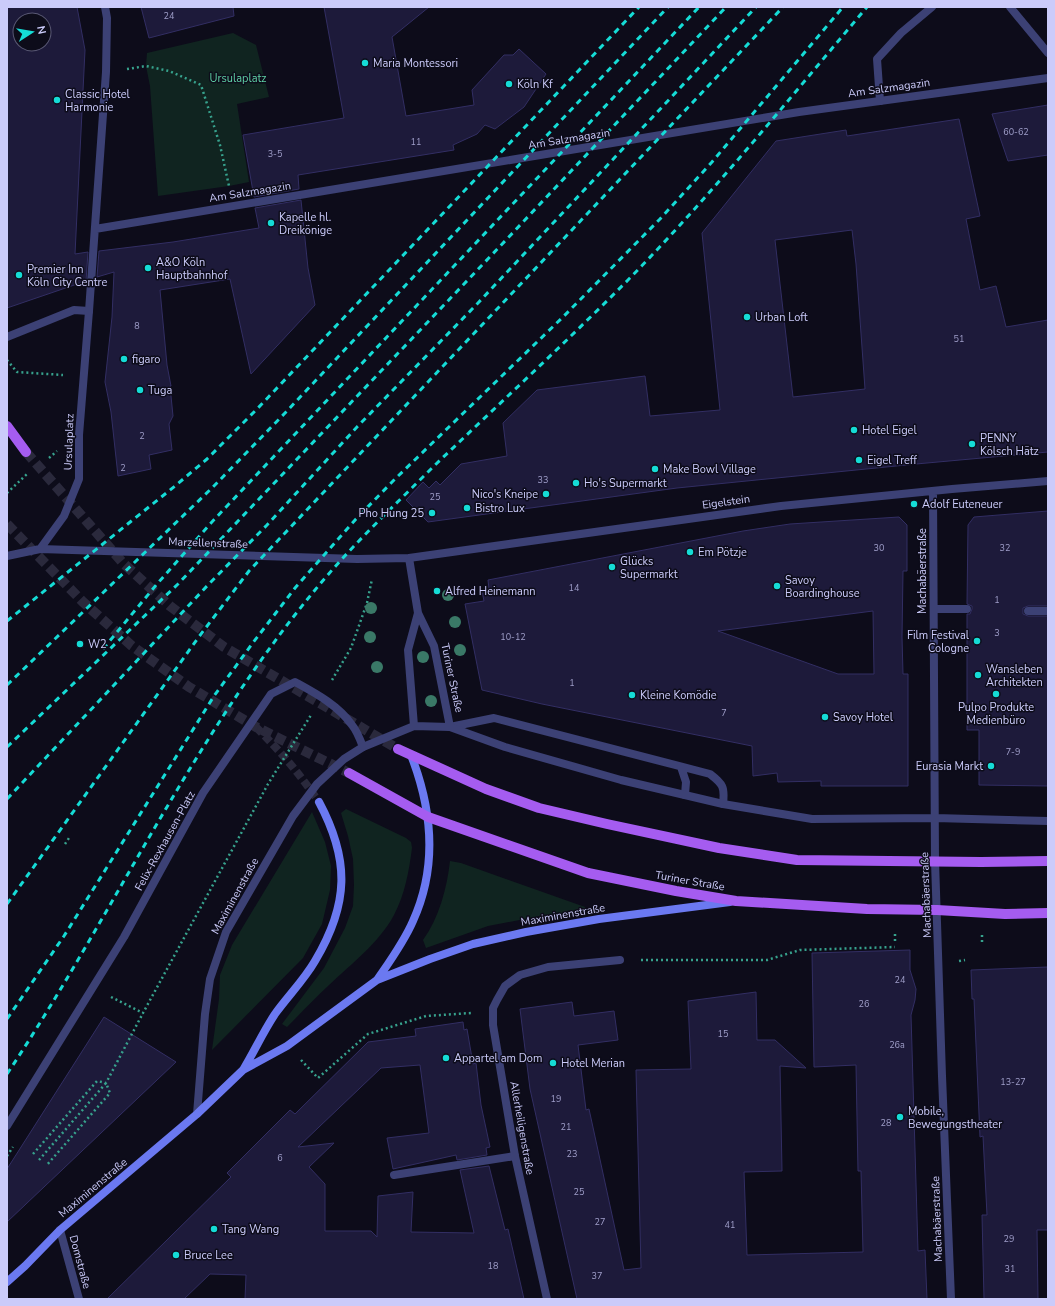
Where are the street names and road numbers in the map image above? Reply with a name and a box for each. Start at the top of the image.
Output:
street label: Am Salzmagazin [847,75,931,101]
street label: Am Salzmagazin [527,125,611,153]
street label: Am Salzmagazin [208,178,292,206]
street label: Ursulaplatz [61,413,77,471]
street label: Eigelstein [701,491,751,513]
street label: Machabäerstraße [915,528,930,614]
street label: Marzellenstraße [168,534,248,552]
street label: Turiner Straße [437,642,467,714]
street label: Felix-Rexhausen-Platz [131,789,199,893]
street label: Machabäerstraße [917,852,935,938]
street label: Maximinenstraße [208,855,262,937]
street label: Turiner Straße [654,868,726,895]
street label: Maximinenstraße [520,900,606,930]
street label: Allerheiligenstraße [506,1080,538,1176]
street label: Maximinenstraße [56,1155,131,1221]
street label: Machabäerstraße [928,1176,946,1262]
street label: Domstraße [66,1233,94,1291]

